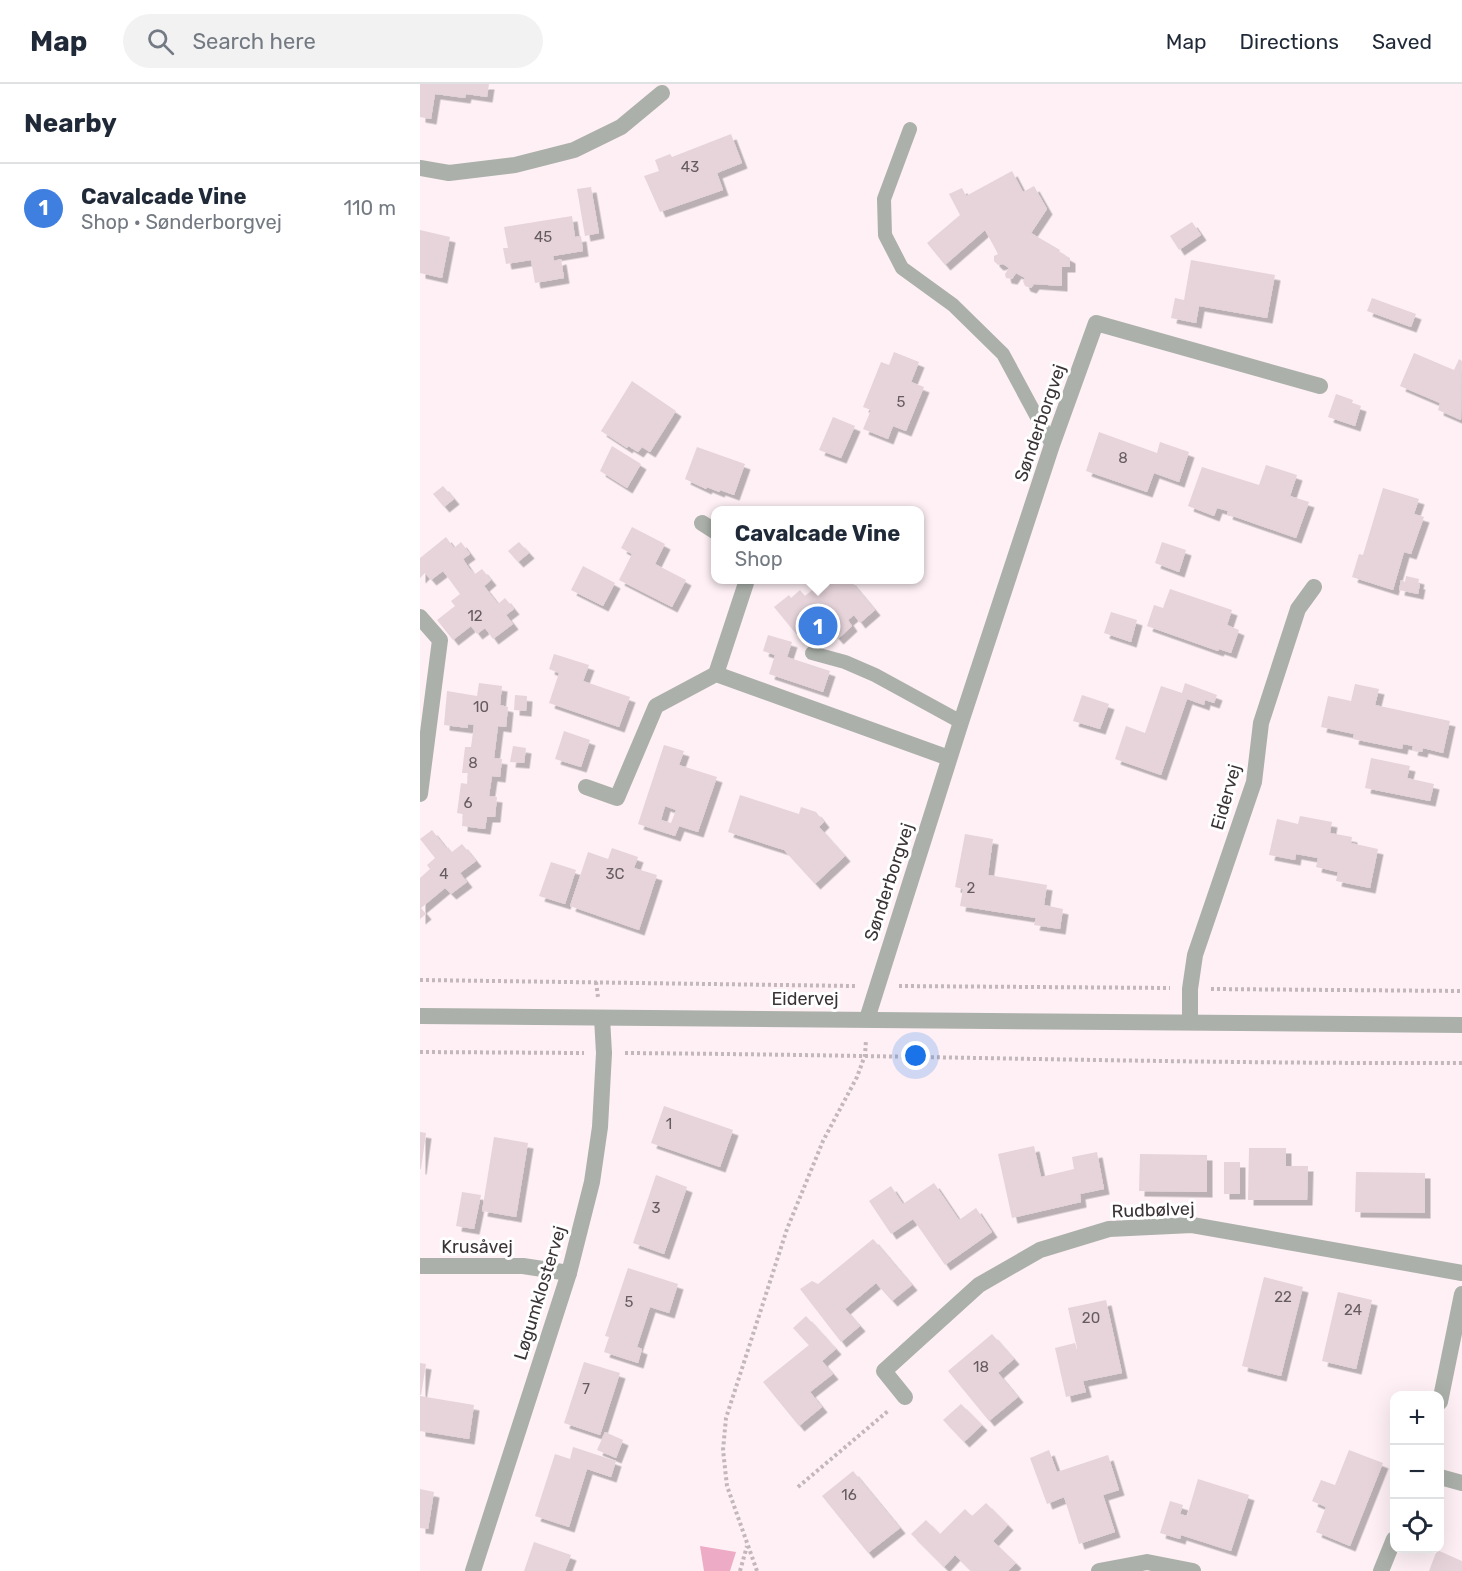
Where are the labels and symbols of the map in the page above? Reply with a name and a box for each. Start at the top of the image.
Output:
house number: 43 [681,158,699,176]
house number: 45 [534,228,552,246]
street label: Sønderborgvej [1010,361,1070,485]
house number: 5 [897,393,906,411]
house number: 8 [1118,449,1128,467]
pin: 1 [798,604,838,648]
house number: 12 [467,607,483,625]
house number: 10 [473,698,489,716]
house number: 8 [468,754,478,772]
street label: Eidervej [1206,762,1246,832]
house number: 6 [463,794,473,812]
street label: Sønderborgvej [860,820,918,944]
house number: 4 [439,865,449,883]
house number: 3C [605,865,625,883]
house number: 2 [967,879,976,897]
street label: Eidervej [771,988,839,1010]
your location [901,1041,930,1070]
house number: 1 [666,1115,672,1133]
street label: Rudbølvej [1111,1198,1195,1222]
house number: 3 [651,1199,661,1217]
street label: Løgumklostervej [509,1223,571,1363]
street label: Krusåvej [441,1236,513,1258]
house number: 22 [1274,1288,1292,1306]
house number: 5 [625,1293,634,1311]
house number: 24 [1344,1301,1362,1319]
house number: 20 [1082,1309,1100,1327]
house number: 18 [973,1358,989,1376]
house number: 7 [582,1380,590,1398]
house number: 16 [841,1486,857,1504]

